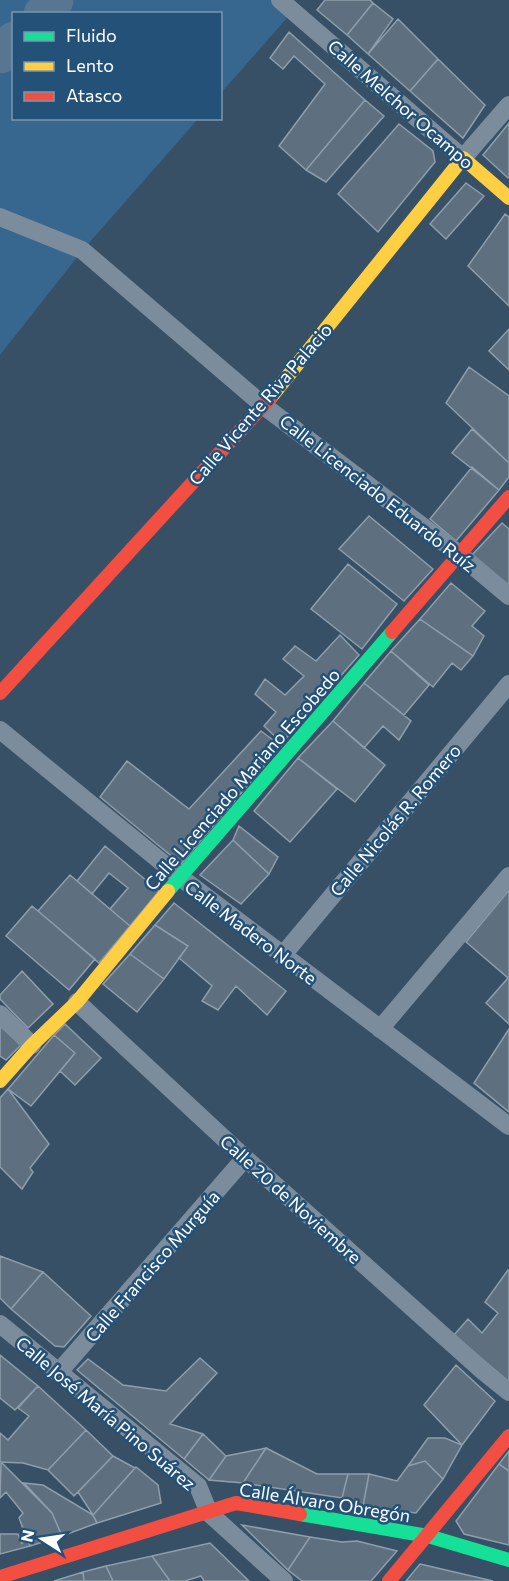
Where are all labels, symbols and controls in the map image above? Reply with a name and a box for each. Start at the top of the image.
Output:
legend [12,12,222,120]
text: Fluido [66,24,117,46]
street label: Calle Melchor Ocampo [324,35,478,173]
text: Lento [66,54,114,76]
text: Atasco [66,84,122,106]
street label: Calle Vicente Riva Palacio [184,319,336,489]
street label: Calle Licenciado Eduardo Ruíz [276,410,480,576]
street label: Calle Licenciado Mariano Escobedo [140,663,344,895]
street label: Calle Nicolás R. Romero [325,739,465,901]
street label: Calle Madero Norte [181,875,321,989]
street label: Calle 20 de Noviembre [216,1130,366,1268]
street label: Calle Francisco Murguía [80,1186,224,1346]
street label: Calle José María Pino Suárez [12,1331,200,1495]
street label: Calle Álvaro Obregón [238,1478,412,1526]
north arrow [12,1509,72,1569]
text: N [16,1528,37,1544]

